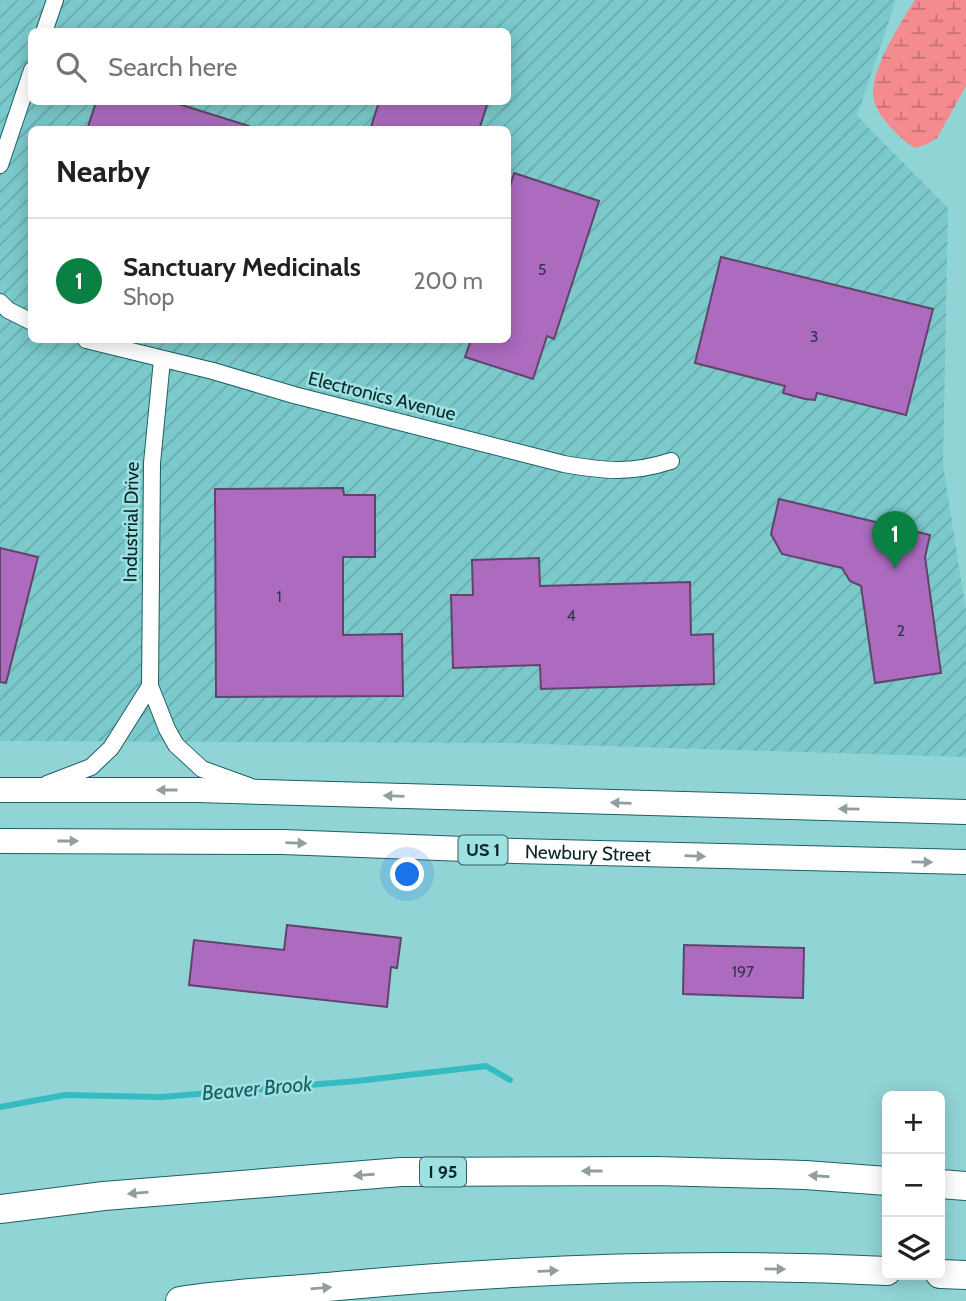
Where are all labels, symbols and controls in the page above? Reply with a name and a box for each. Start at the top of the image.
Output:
search box [28,28,511,105]
icon: search [52,48,90,86]
text: Search here [108,51,237,83]
text: Nearby [56,153,150,190]
text: Sanctuary Medicinals [123,251,361,283]
house number: 5 [538,260,546,279]
text: 1 [75,267,83,295]
text: 200 m [413,267,483,295]
text: Shop [123,283,174,311]
house number: 3 [810,327,818,346]
street label: Electronics Avenue [306,367,459,426]
street label: Industrial Drive [118,461,144,582]
pin: 1 [872,511,918,569]
house number: 1 [276,587,282,606]
house number: 4 [566,606,576,625]
house number: 2 [897,621,905,640]
one-way arrow [155,784,177,796]
one-way arrow [383,791,405,802]
one-way arrow [610,798,632,809]
one-way arrow [838,803,860,815]
one-way arrow [57,835,79,847]
road number: US 1 [458,836,508,864]
one-way arrow [285,837,307,848]
street label: Newbury Street [525,840,652,866]
one-way arrow [684,851,706,862]
one-way arrow [911,856,933,868]
your location [390,857,424,891]
house number: 197 [732,962,754,981]
water label: Beaver Brook [201,1071,314,1105]
map controls [882,1091,945,1280]
button: + [882,1091,945,1154]
button: − [882,1154,945,1217]
road number: I 95 [420,1157,466,1186]
one-way arrow [581,1166,603,1177]
one-way arrow [353,1170,375,1181]
one-way arrow [808,1170,830,1181]
one-way arrow [126,1188,148,1199]
button: layers [882,1217,945,1280]
one-way arrow [764,1263,786,1274]
one-way arrow [537,1266,559,1277]
one-way arrow [310,1282,332,1293]

